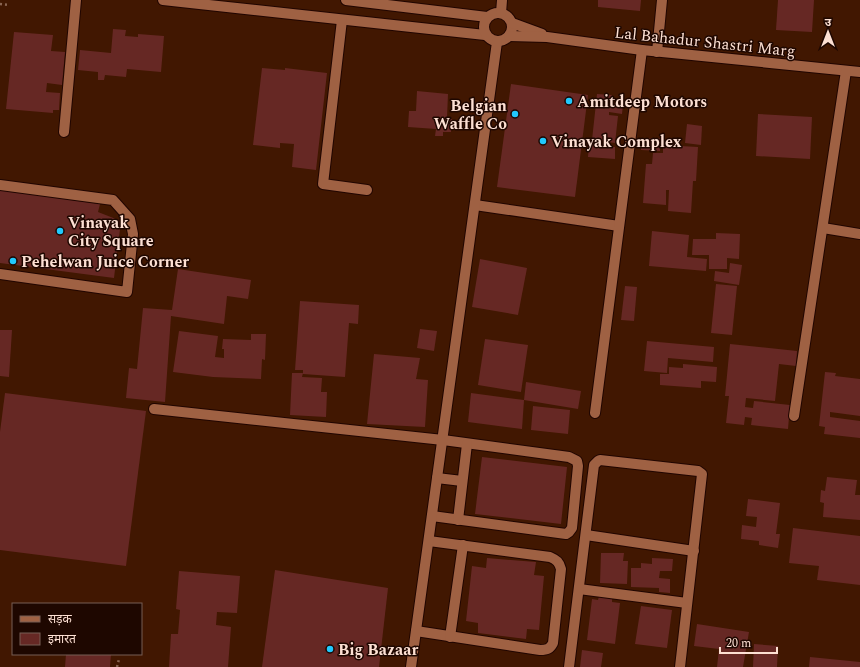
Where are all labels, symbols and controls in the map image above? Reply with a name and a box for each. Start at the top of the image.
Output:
north arrow [808,12,848,52]
text: उ [825,14,832,31]
street label: Lal Bahadur Shastri Marg [613,21,797,63]
place label: Amitdeep Motors [577,90,707,114]
place label: Belgian Waffle Co [434,94,507,136]
marker: Amitdeep Motors [564,96,574,106]
marker: Belgian Waffle Co [510,109,520,119]
place label: Vinayak Complex [551,130,682,154]
marker: Vinayak Complex [538,136,548,146]
place label: Vinayak City Square [68,211,154,253]
marker: Vinayak City Square [55,226,65,236]
place label: Pehelwan Juice Corner [21,250,189,274]
marker: Pehelwan Juice Corner [8,256,18,266]
legend [12,603,142,655]
text: सड़क [48,610,73,629]
scale bar [720,629,777,655]
text: इमारत [48,630,77,649]
text: 20 m [726,634,751,653]
place label: Big Bazaar [338,638,418,662]
marker: Big Bazaar [325,644,335,654]

